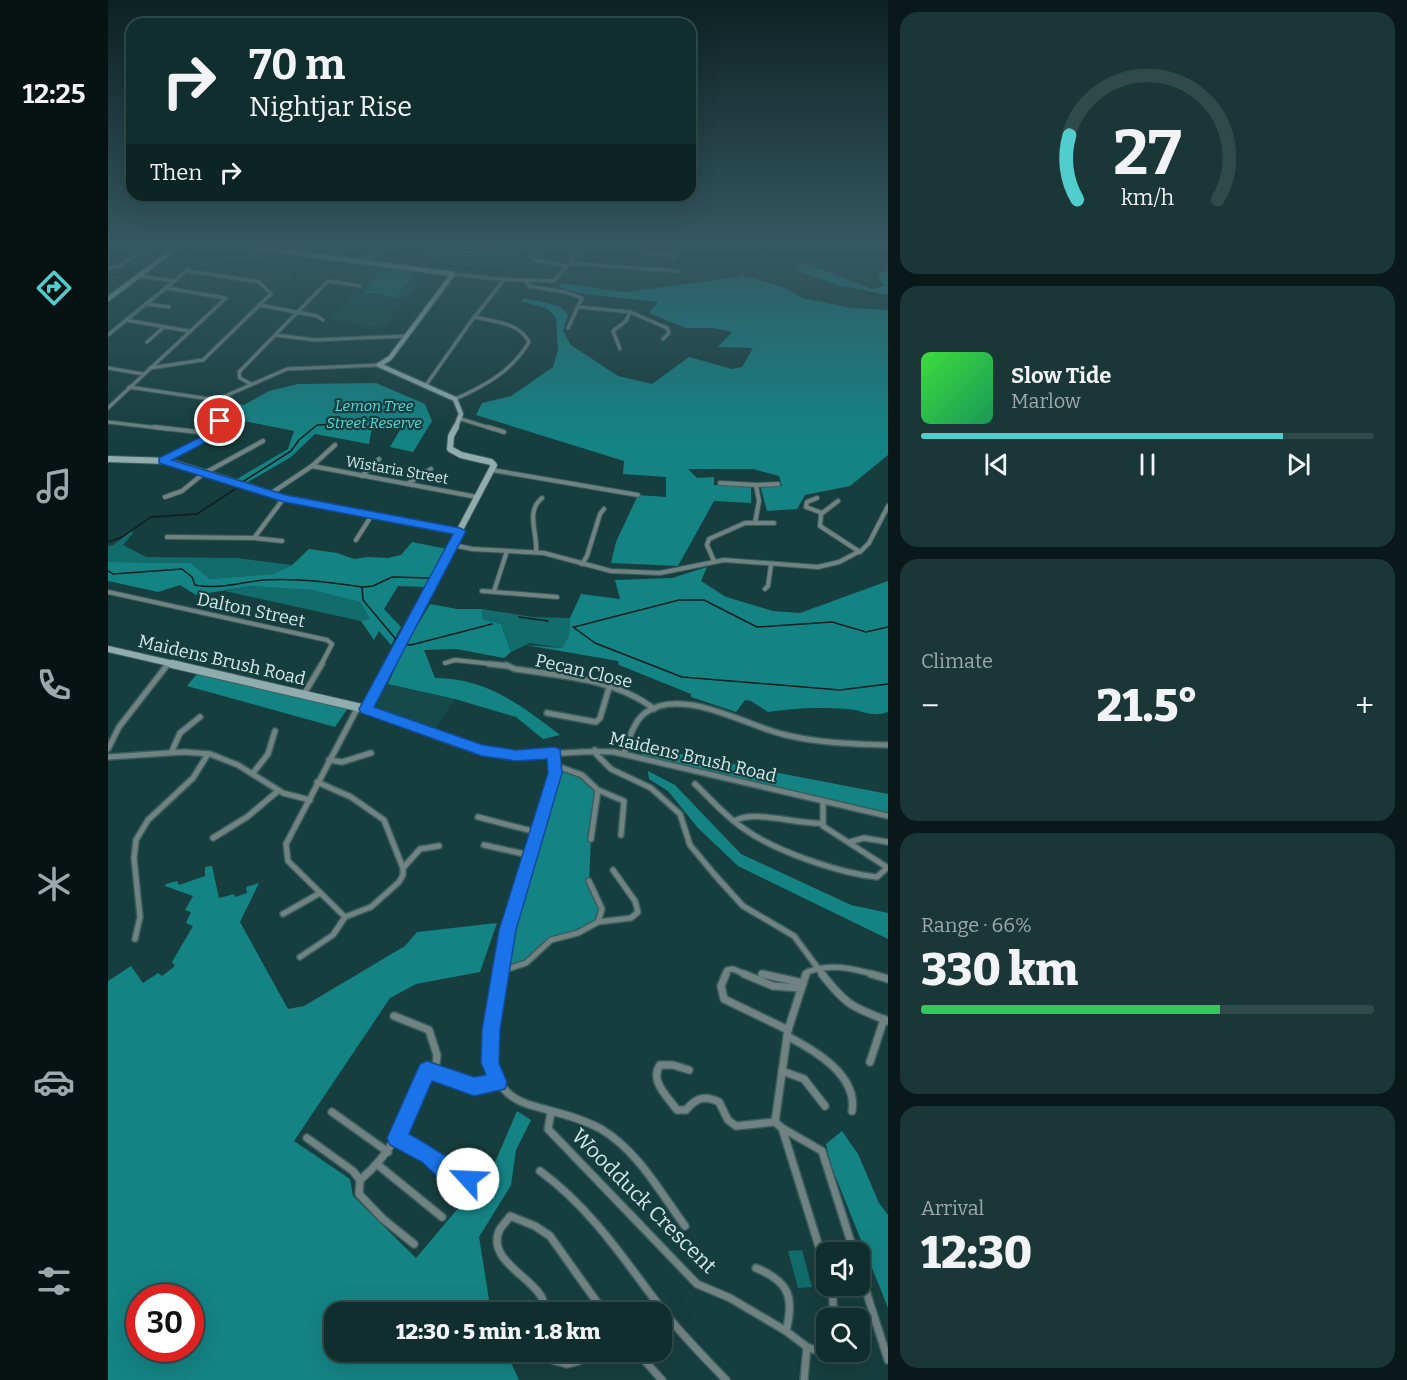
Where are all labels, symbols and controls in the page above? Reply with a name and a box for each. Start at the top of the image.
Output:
text: 70 m [249,40,345,90]
icon: right [150,42,228,120]
text: 12:25 [22,78,86,110]
text: Nightjar Rise [249,91,412,123]
text: 27 [1113,116,1182,191]
icon: right [214,156,247,189]
text: Then [150,159,202,186]
text: km/h [1121,185,1174,211]
icon: directions [33,267,75,309]
text: Slow Tide [1011,362,1111,389]
text: Marlow [1011,389,1081,413]
pin [194,395,245,446]
park label: Lemon Tree Street Reserve [326,397,422,432]
icon: arrive [203,404,236,437]
icon: previous [980,448,1013,481]
icon: pause [1131,448,1164,481]
icon: next [1282,448,1315,481]
street label: Wistaria Street [344,452,450,488]
icon: music [33,465,75,507]
street label: Dalton Street [195,588,308,632]
street label: Maidens Brush Road [136,630,308,690]
street label: Pecan Close [533,649,635,693]
text: Climate [921,649,993,673]
icon: phone [33,664,75,706]
text: 21.5° [1096,679,1198,733]
text: − [921,686,939,726]
text: + [1355,686,1374,726]
street label: Maidens Brush Road [607,727,779,787]
icon: climate [33,863,75,905]
text: Range · 66% [921,913,1032,937]
text: 330 km [921,943,1078,997]
icon: car [33,1061,75,1103]
street label: Woodduck Crescent [566,1123,722,1279]
position arrow [436,1147,500,1211]
text: Arrival [921,1196,984,1220]
text: 12:30 [921,1226,1032,1280]
map controls [816,1242,870,1362]
button: sound [816,1242,870,1296]
icon: filters [33,1260,75,1302]
speed limit sign: 30 [126,1284,204,1362]
button: search [816,1308,870,1362]
text: 12:30 · 5 min · 1.8 km [396,1318,600,1345]

